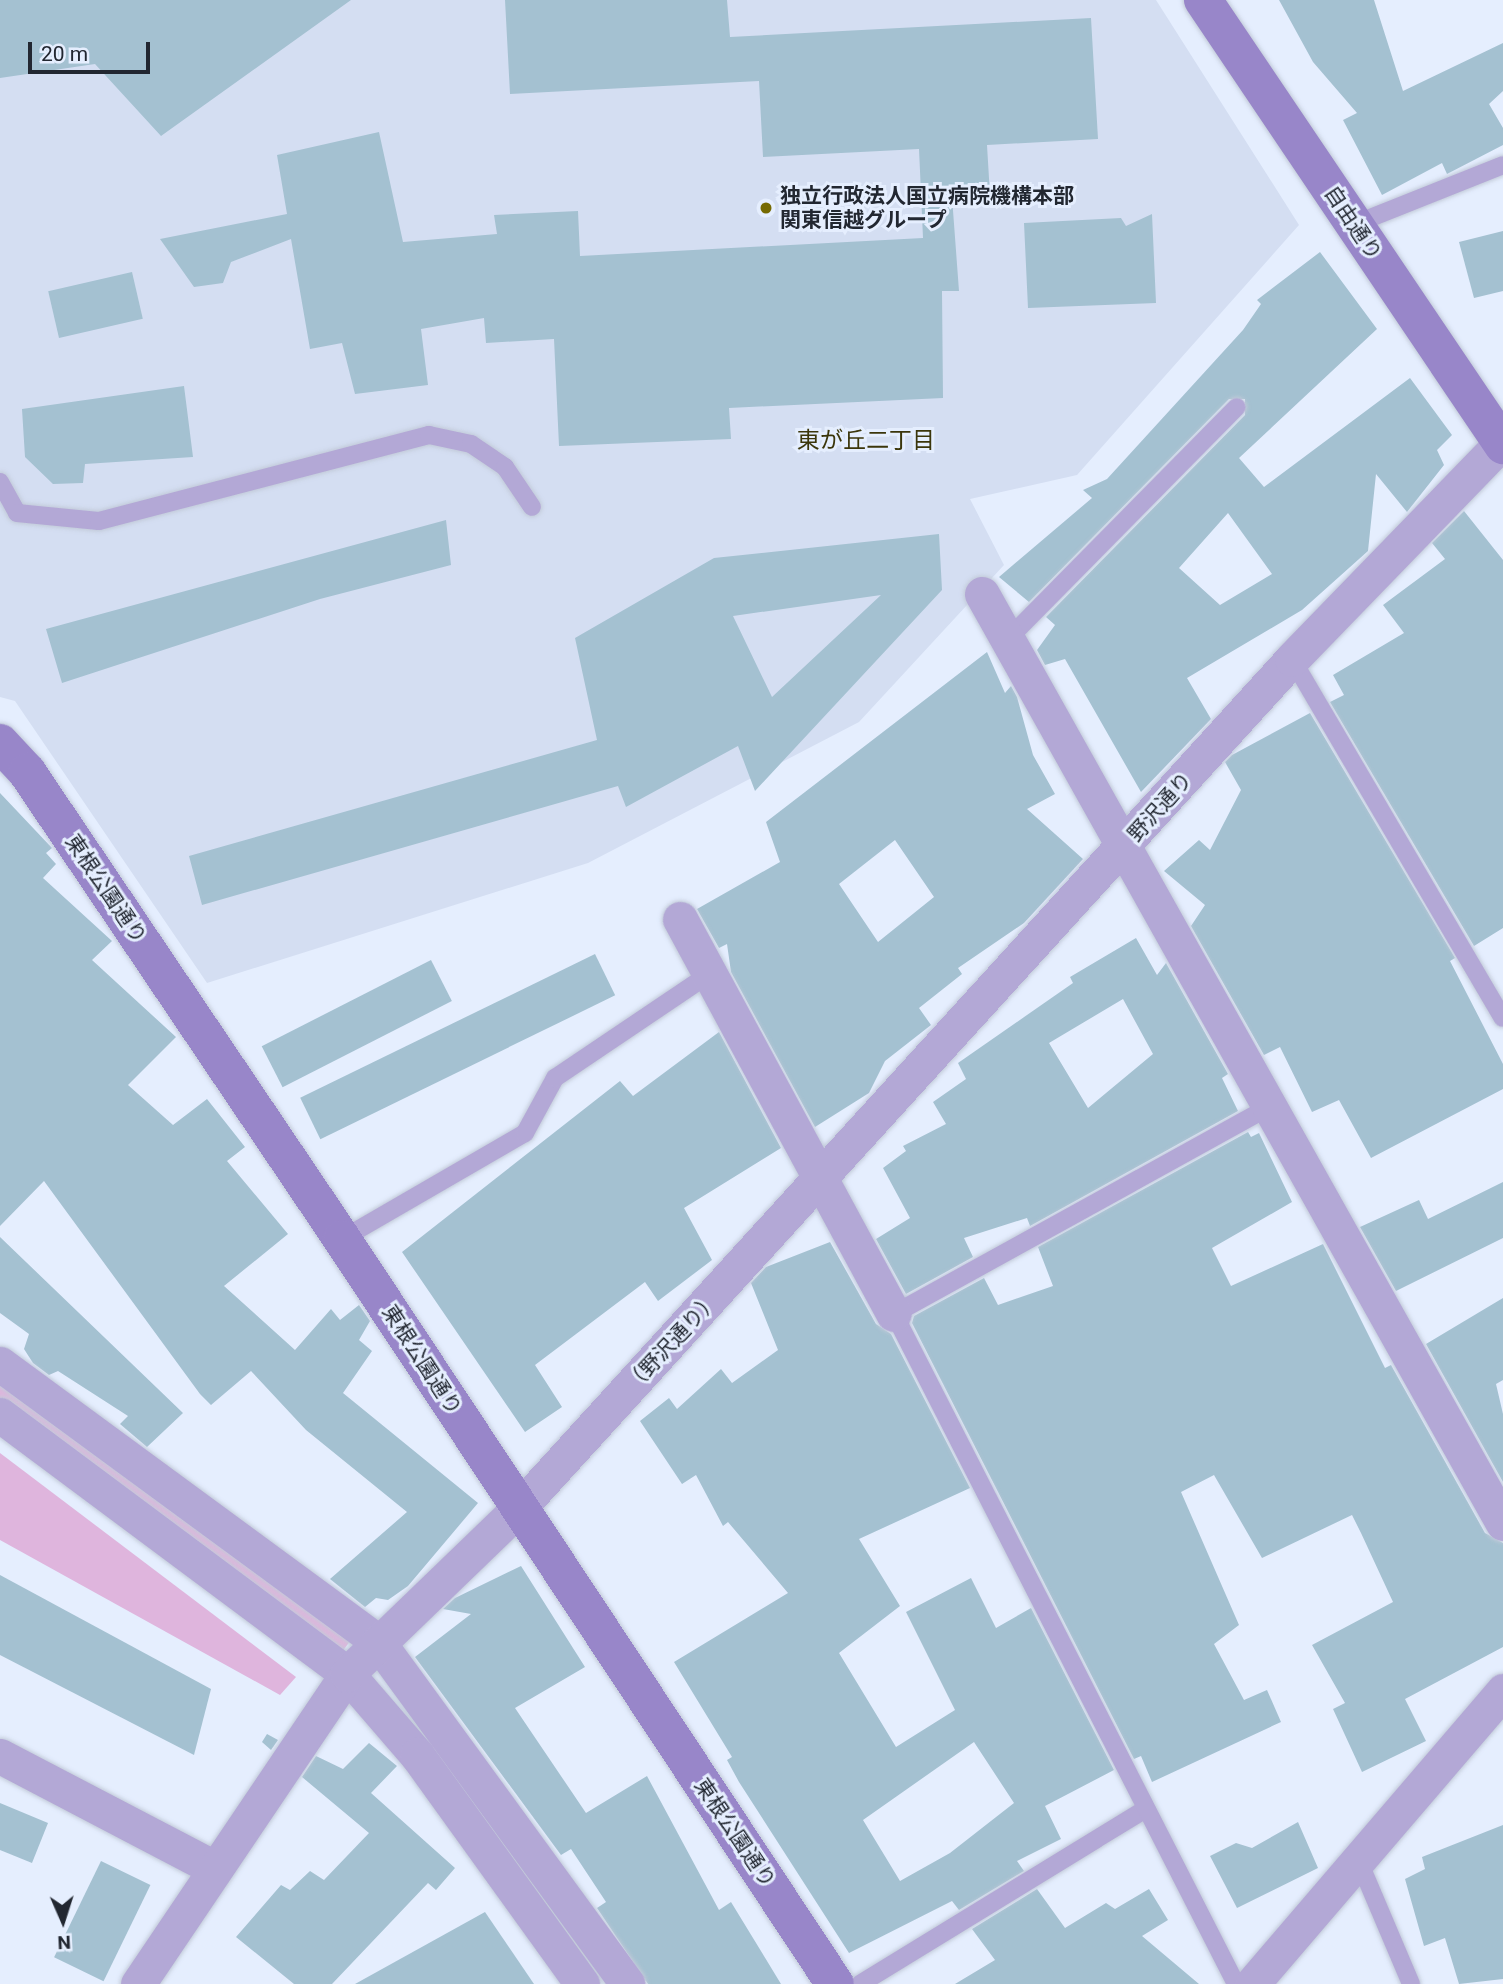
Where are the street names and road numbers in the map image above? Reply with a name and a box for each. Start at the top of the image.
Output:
street label: 自由通り [1319,181,1387,265]
street label: 野沢通り [1123,767,1197,847]
street label: 東根公園通り [60,830,152,948]
street label: （野沢通り） [620,1287,724,1397]
street label: 東根公園通り [377,1300,467,1420]
street label: 東根公園通り [689,1774,781,1892]

